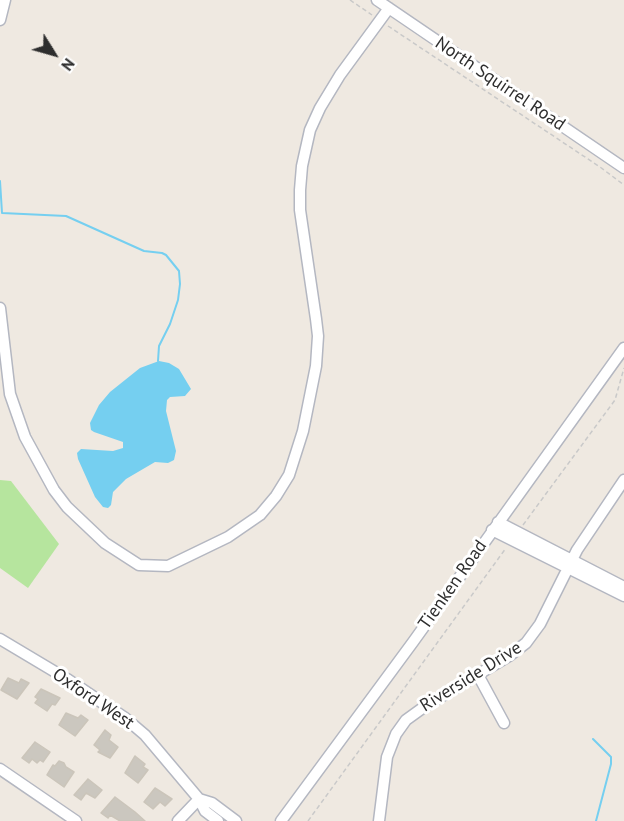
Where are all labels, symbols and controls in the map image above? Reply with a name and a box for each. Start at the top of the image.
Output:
north arrow [24,24,84,84]
street label: North Squirrel Road [431,32,569,136]
text: N [57,55,80,75]
street label: Tienken Road [414,536,492,634]
street label: Riverside Drive [416,637,526,717]
street label: Oxford West [48,664,138,734]

